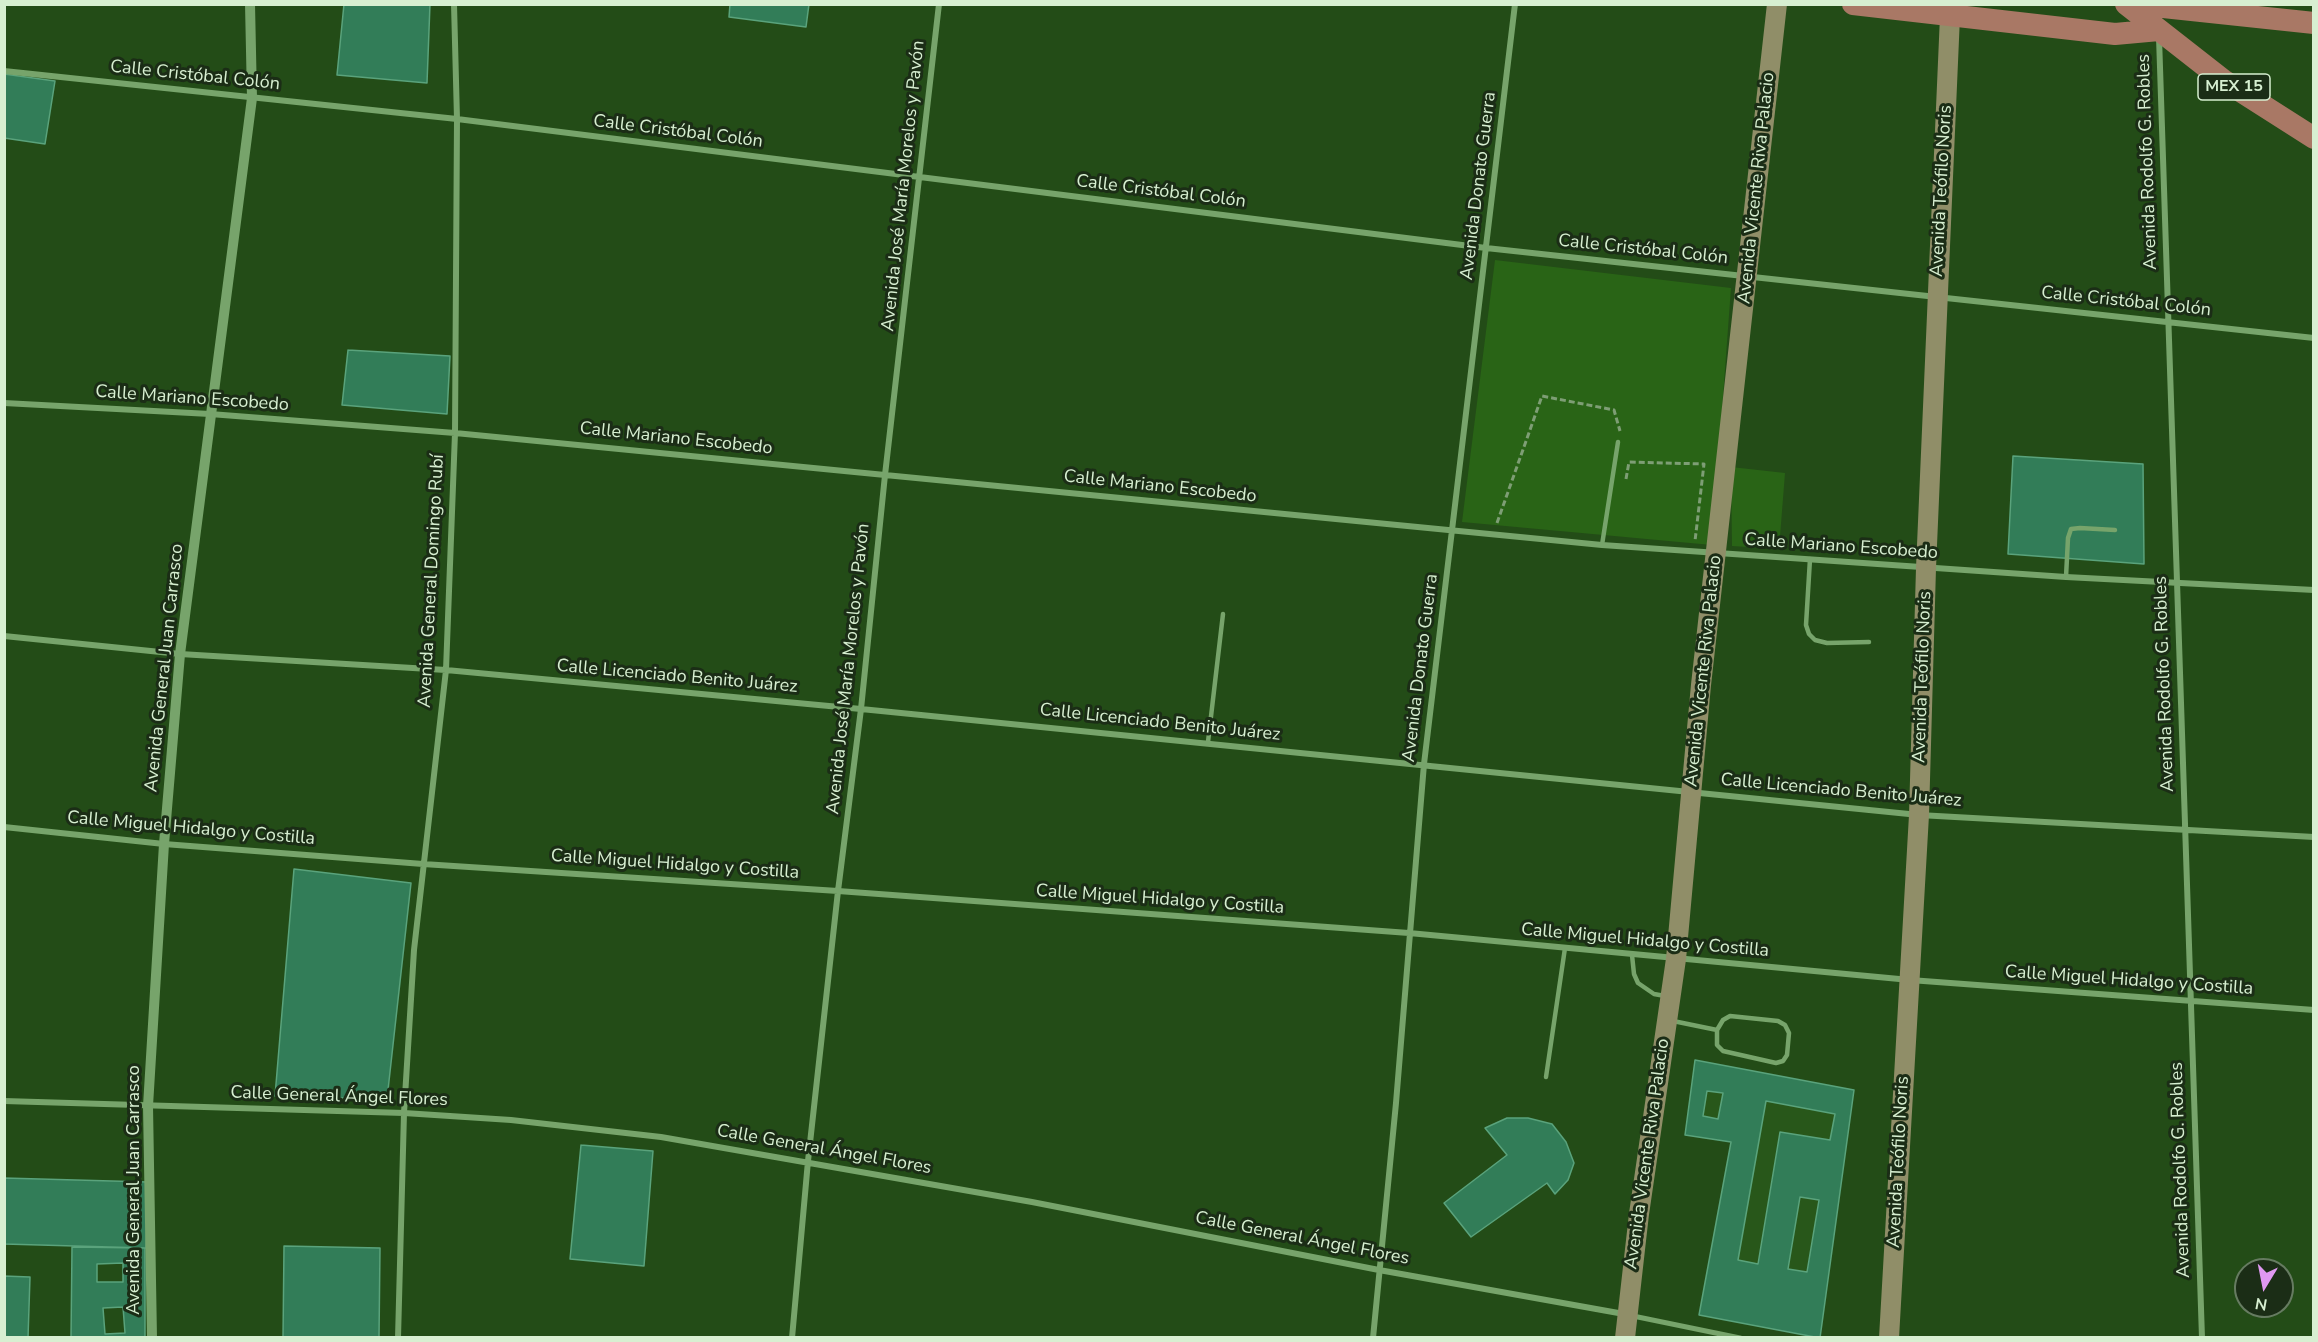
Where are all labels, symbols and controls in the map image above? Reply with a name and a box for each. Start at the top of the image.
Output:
street label: Avenida José María Morelos y Pavón [878,40,930,332]
street label: Avenida Rodolfo G. Robles [2133,54,2163,270]
street label: Calle Cristóbal Colón [109,56,281,96]
street label: Avenida Vicente Riva Palacio [1734,71,1780,305]
road number: MEX 15 [2198,74,2270,100]
street label: Avenida Donato Guerra [1457,91,1501,281]
street label: Avenida Teófilo Noris [1927,105,1957,277]
street label: Calle Cristóbal Colón [592,111,764,153]
street label: Calle Cristóbal Colón [1075,171,1247,213]
street label: Calle Cristóbal Colón [1557,230,1729,270]
street label: Calle Cristóbal Colón [2040,282,2212,322]
street label: Calle Mariano Escobedo [95,381,289,417]
street label: Calle Mariano Escobedo [578,418,774,460]
street label: Avenida General Domingo Rubí [415,454,449,708]
street label: Calle Mariano Escobedo [1062,466,1258,508]
street label: Avenida José María Morelos y Pavón [823,523,875,815]
street label: Calle Mariano Escobedo [1744,529,1938,565]
street label: Avenida General Juan Carrasco [141,543,189,793]
street label: Avenida Vicente Riva Palacio [1681,554,1727,788]
street label: Avenida Donato Guerra [1399,573,1443,763]
street label: Avenida Rodolfo G. Robles [2150,576,2180,792]
street label: Avenida Teófilo Noris [1909,591,1937,763]
street label: Calle Licenciado Benito Juárez [556,656,798,698]
street label: Calle Licenciado Benito Juárez [1039,700,1281,746]
street label: Calle Licenciado Benito Juárez [1720,770,1962,812]
street label: Calle Miguel Hidalgo y Costilla [66,807,316,851]
street label: Calle Miguel Hidalgo y Costilla [550,846,800,884]
street label: Calle Miguel Hidalgo y Costilla [1035,881,1285,919]
street label: Calle Miguel Hidalgo y Costilla [1520,919,1770,963]
street label: Calle Miguel Hidalgo y Costilla [2004,962,2254,1000]
street label: Avenida Vicente Riva Palacio [1621,1037,1675,1271]
street label: Avenida Rodolfo G. Robles [2166,1062,2196,1278]
street label: Avenida General Juan Carrasco [124,1065,146,1315]
street label: Avenida Teófilo Noris [1884,1076,1914,1248]
street label: Calle General Ángel Flores [230,1082,448,1112]
street label: Calle General Ángel Flores [715,1120,933,1180]
street label: Calle General Ángel Flores [1193,1208,1411,1270]
north arrow [2234,1258,2294,1318]
text: N [2253,1292,2269,1316]

